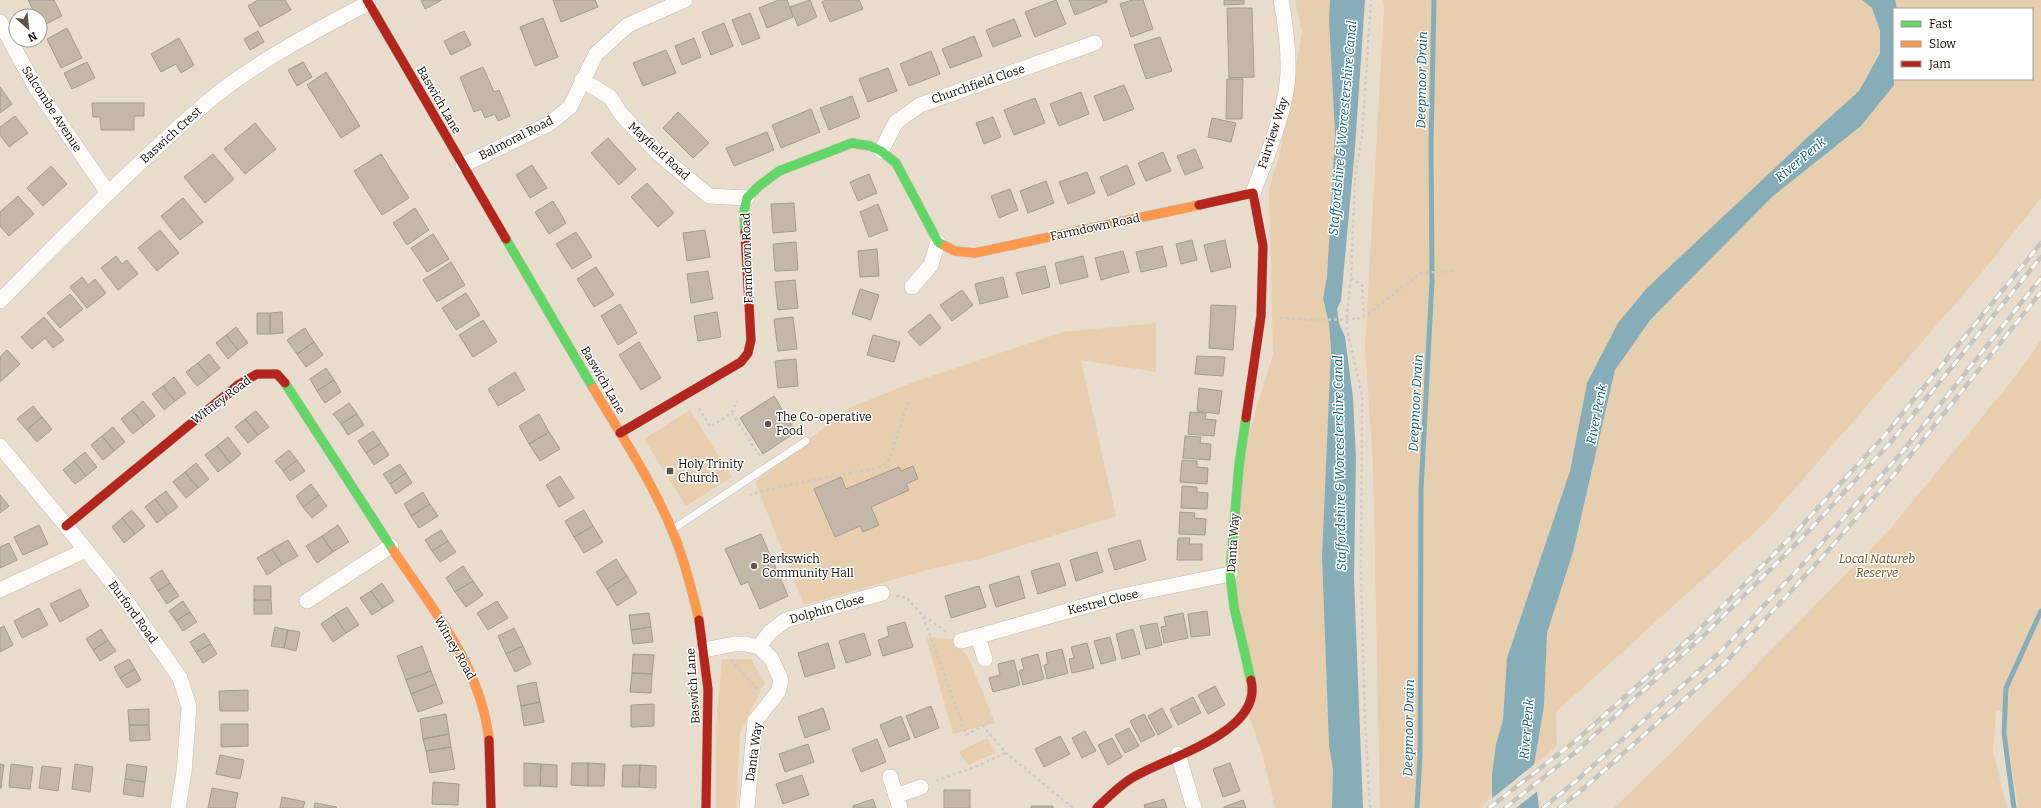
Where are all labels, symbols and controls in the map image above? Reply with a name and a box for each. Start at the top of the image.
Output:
north arrow [8,8,48,48]
legend [1893,8,2033,80]
text: Fast [1929,17,1953,31]
water label: Staffordshire & Worcestershire Canal [1326,20,1359,236]
text: N [25,29,39,44]
water label: Deepmoor Drain [1413,31,1430,129]
text: Slow [1929,37,1956,51]
text: Jam [1928,57,1951,71]
street label: Churchfield Close [929,61,1027,107]
street label: Salcombe Avenue [19,64,85,154]
street label: Baswich Lane [414,64,464,136]
street label: Fairview Way [1255,95,1291,170]
street label: Baswich Crest [138,103,205,166]
street label: Balmoral Road [477,113,555,163]
street label: Mayfield Road [625,119,693,183]
water label: River Penk [1772,133,1829,185]
street label: Farmdown Road [1049,211,1141,243]
street label: Farmdown Road [738,212,756,304]
street label: Baswich Lane [578,344,628,416]
water label: Deepmoor Drain [1405,354,1426,452]
water label: Staffordshire & Worcestershire Canal [1330,355,1349,571]
street label: Witney Road [189,373,253,427]
water label: River Penk [1583,382,1610,445]
place label: The Co-operative Food [776,410,872,438]
marker: The Co-operative Food [763,419,773,429]
place label: Holy Trinity Church [678,457,744,485]
marker: Holy Trinity Church [665,466,675,476]
street label: Danta Way [1224,512,1242,573]
place label: Berkswich Community Hall [762,552,854,580]
park label: Local Natureb Reserve [1839,552,1915,580]
marker: Berkswich Community Hall [749,561,759,571]
street label: Burford Road [106,578,160,646]
street label: Kestrel Close [1066,586,1140,618]
street label: Dolphin Close [788,592,866,626]
street label: Witney Road [431,614,479,682]
street label: Baswich Lane [683,648,703,724]
water label: Deepmoor Drain [1400,679,1417,777]
water label: River Penk [1516,697,1537,760]
street label: Danta Way [743,721,765,782]

